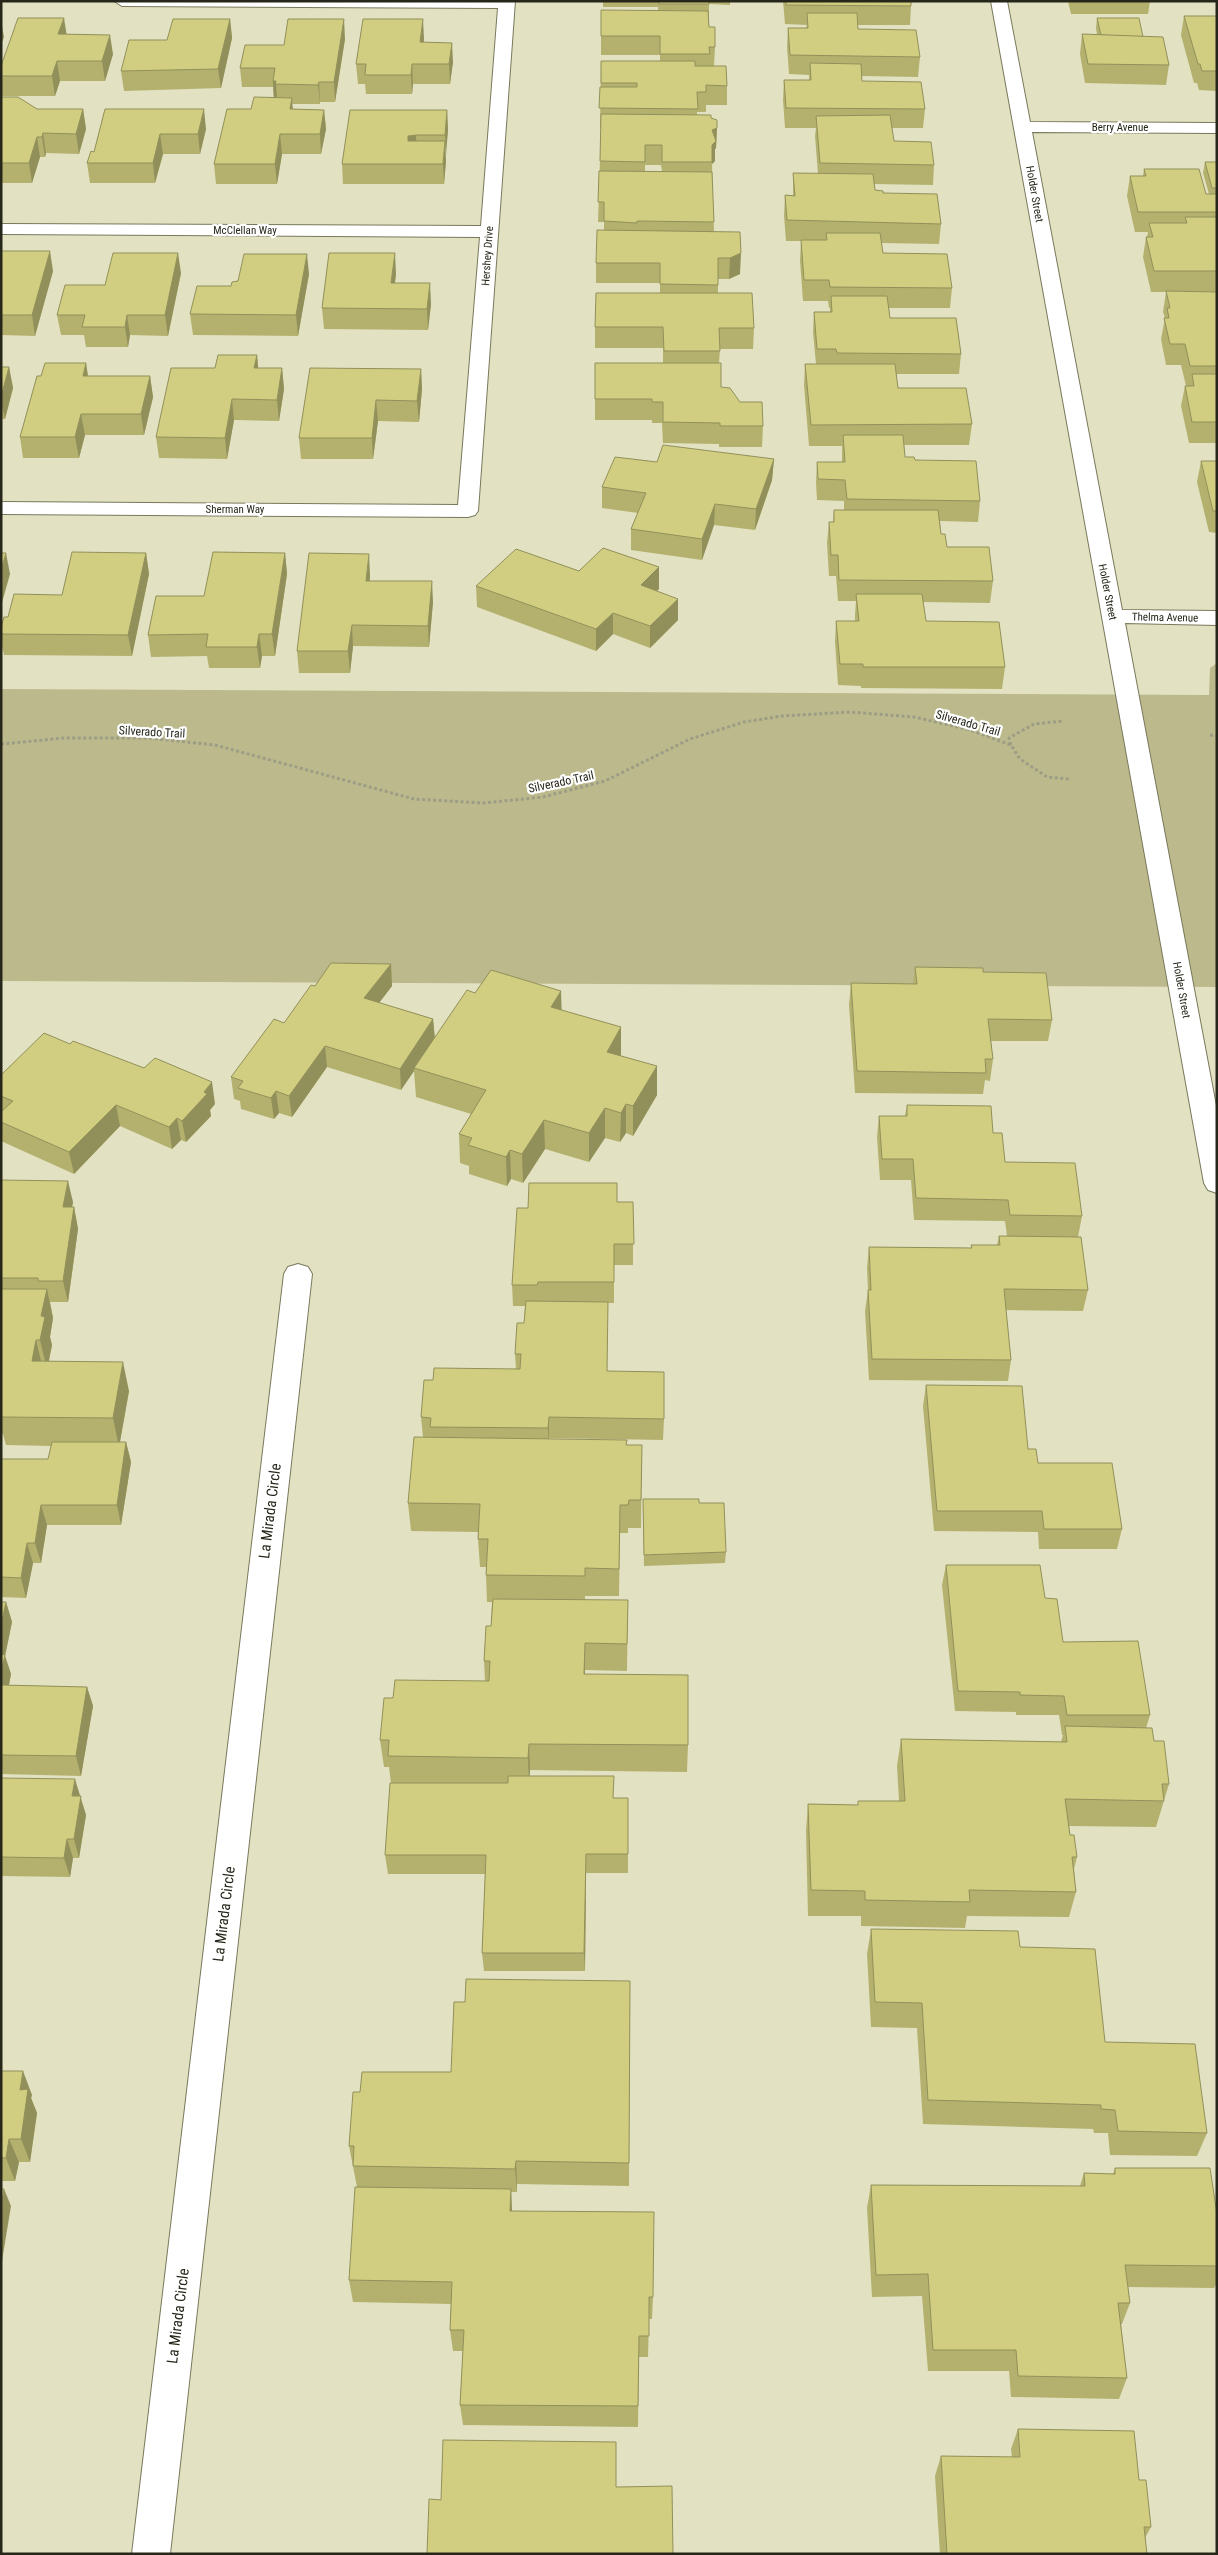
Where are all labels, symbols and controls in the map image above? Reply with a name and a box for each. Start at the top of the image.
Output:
street label: Berry Avenue [1092,121,1148,134]
street label: Holder Street [1023,165,1046,223]
street label: McClellan Way [213,224,277,237]
street label: Hershey Drive [479,226,496,286]
street label: Sherman Way [206,503,265,516]
street label: Holder Street [1096,563,1119,621]
street label: Thelma Avenue [1132,610,1198,625]
street label: Silverado Trail [934,707,1002,739]
street label: Silverado Trail [118,723,186,741]
street label: Silverado Trail [527,768,595,796]
street label: Holder Street [1170,961,1193,1019]
street label: La Mirada Circle [255,1462,285,1560]
street label: La Mirada Circle [209,1865,239,1963]
street label: La Mirada Circle [163,2267,193,2365]

